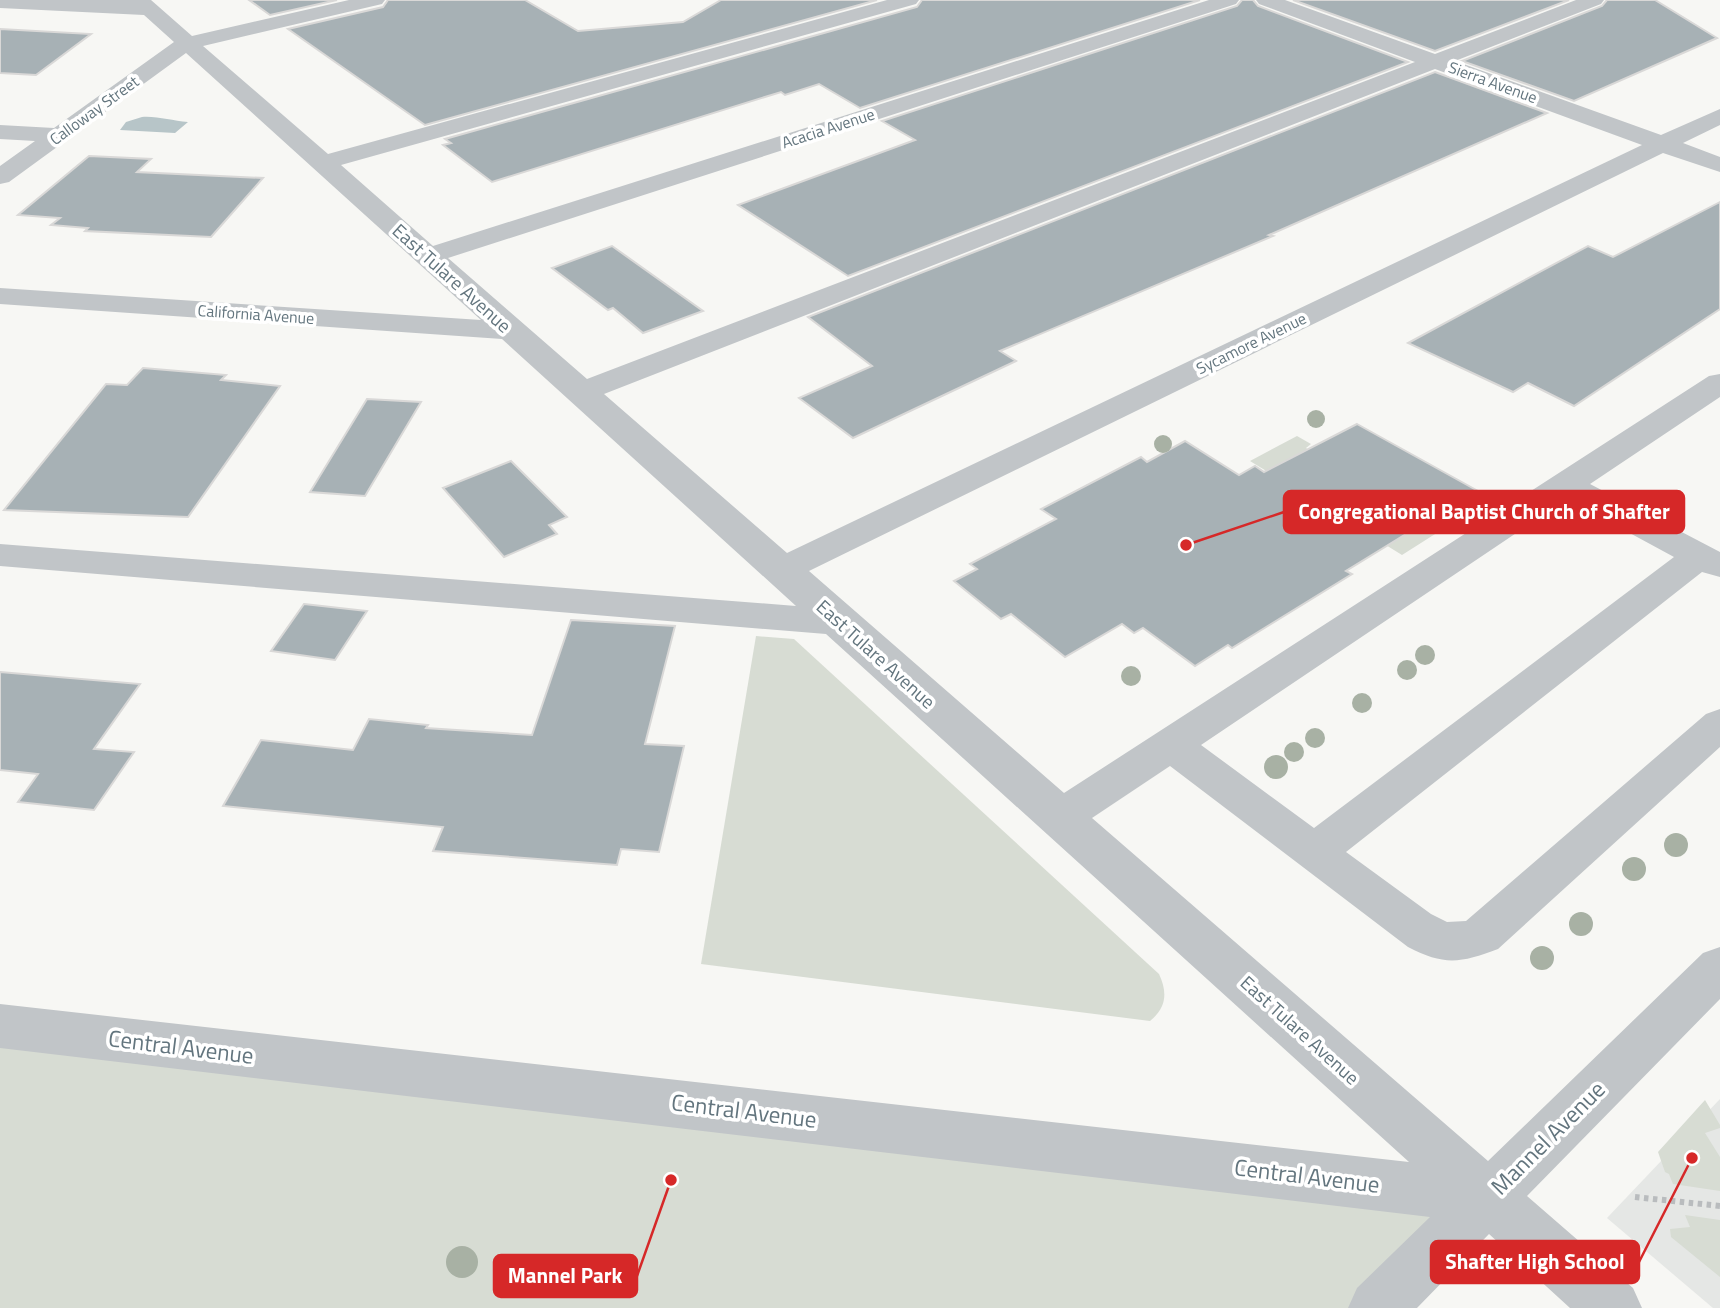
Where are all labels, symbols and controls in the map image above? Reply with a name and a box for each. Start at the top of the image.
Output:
street label: Sierra Avenue [1445,55,1541,109]
street label: Calloway Street [44,69,144,151]
street label: Acacia Avenue [778,102,878,154]
street label: East Tulare Avenue [386,216,518,339]
street label: California Avenue [197,298,315,330]
street label: Sycamore Avenue [1192,306,1310,380]
callout: Congregational Baptist Church of Shafter [1284,491,1684,533]
text: Congregational Baptist Church of Shafter [1298,495,1670,527]
street label: East Tulare Avenue [810,592,942,715]
street label: East Tulare Avenue [1234,968,1366,1091]
street label: Central Avenue [106,1020,256,1073]
street label: Mannel Avenue [1482,1072,1613,1203]
street label: Central Avenue [669,1084,819,1137]
street label: Central Avenue [1232,1149,1382,1202]
callout: Shafter High School [1431,1241,1639,1283]
text: Shafter High School [1445,1245,1625,1277]
callout: Mannel Park [494,1255,637,1297]
text: Mannel Park [508,1259,622,1291]

